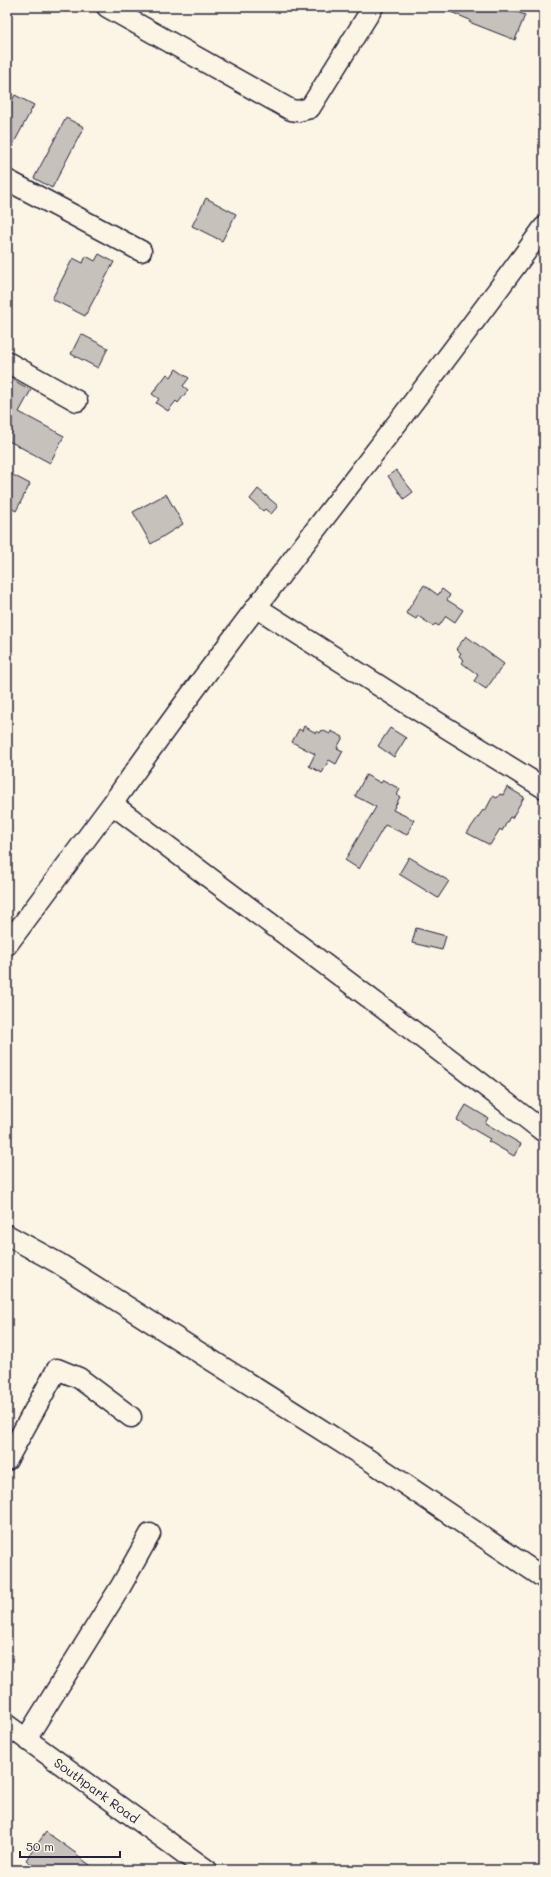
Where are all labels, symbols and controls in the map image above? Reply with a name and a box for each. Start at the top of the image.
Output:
street label: Southpark Road [51,1753,143,1827]
scale bar [20,1833,120,1859]
text: 50 m [26,1838,54,1854]

